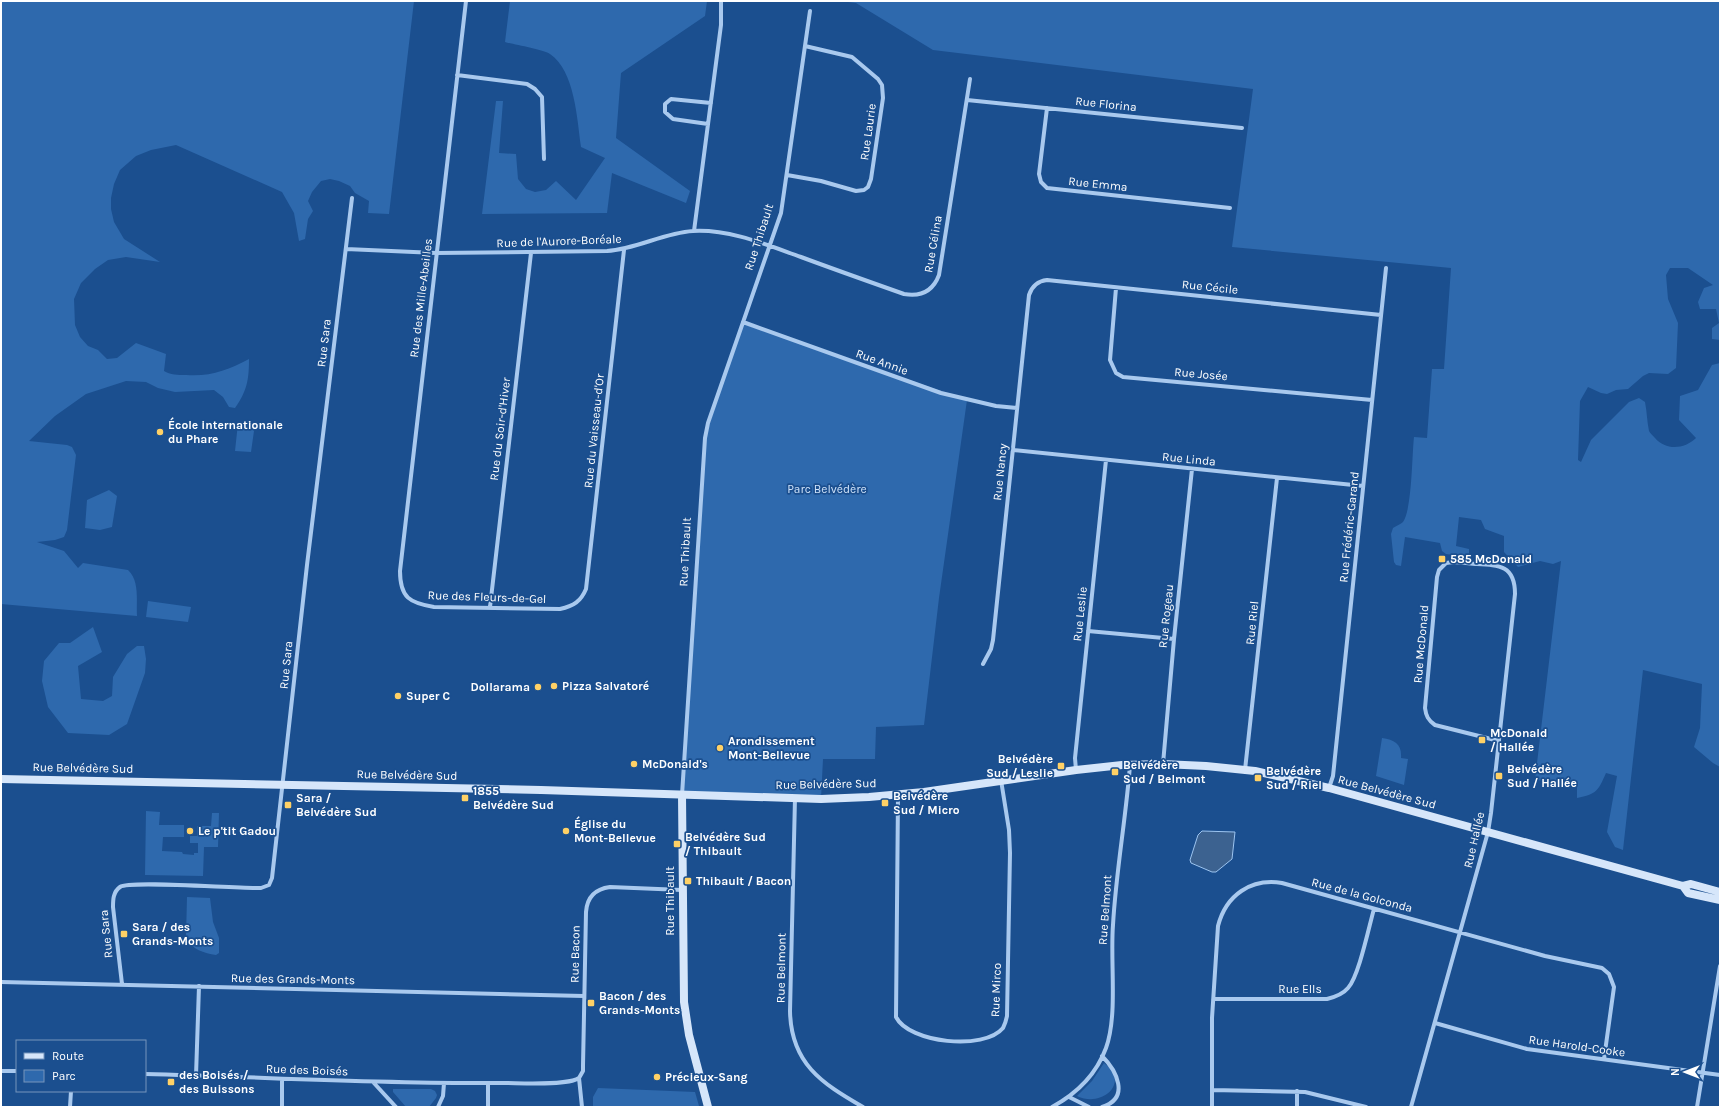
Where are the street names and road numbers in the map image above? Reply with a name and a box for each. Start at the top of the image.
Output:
street label: Rue Florina [1075,94,1137,114]
street label: Rue Laurie [857,103,879,161]
street label: Rue Emma [1068,174,1128,194]
street label: Rue Thibault [742,201,777,272]
street label: Rue Célina [921,214,945,274]
street label: Rue de l'Aurore-Boréale [496,232,622,250]
street label: Rue des Mille-Abeilles [407,238,435,358]
street label: Rue Cécile [1181,277,1239,297]
street label: Rue Sara [314,318,334,368]
street label: Rue Annie [854,346,910,378]
street label: Rue Josée [1174,365,1228,383]
street label: Rue du Vaisseau-d'Or [581,372,607,489]
street label: Rue du Soir-d'Hiver [487,376,513,481]
street label: Rue Nancy [990,442,1010,501]
street label: Rue Linda [1162,449,1216,469]
street label: Rue Frédéric-Garand [1336,471,1362,583]
street label: Rue Thibault [676,517,694,587]
street label: Rue Rogeau [1156,583,1176,649]
street label: Rue Leslie [1070,586,1090,642]
street label: Rue des Fleurs-de-Gel [427,588,547,606]
street label: Rue Riel [1243,600,1261,646]
street label: Rue McDonald [1411,604,1431,684]
street label: Rue Sara [277,640,295,690]
street label: Rue Belvédère Sud [32,760,134,776]
street label: Rue Belvédère Sud [356,767,458,783]
street label: Rue Belvédère Sud [1336,772,1438,812]
street label: Rue Belvédère Sud [775,776,877,792]
street label: Rue Hallée [1461,811,1487,869]
street label: Rue Thibault [663,866,677,936]
street label: Rue Belmont [1096,874,1114,945]
street label: Rue de la Golconda [1310,875,1414,915]
street label: Rue Sara [97,909,115,959]
street label: Rue Bacon [567,925,583,983]
street label: Rue Belmont [773,932,789,1003]
street label: Rue Mirco [988,963,1004,1017]
street label: Rue des Grands-Monts [231,971,355,987]
street label: Rue Ells [1278,982,1322,996]
street label: Rue Harold-Cooke [1528,1032,1626,1060]
street label: Rue des Boisés [266,1062,348,1078]

